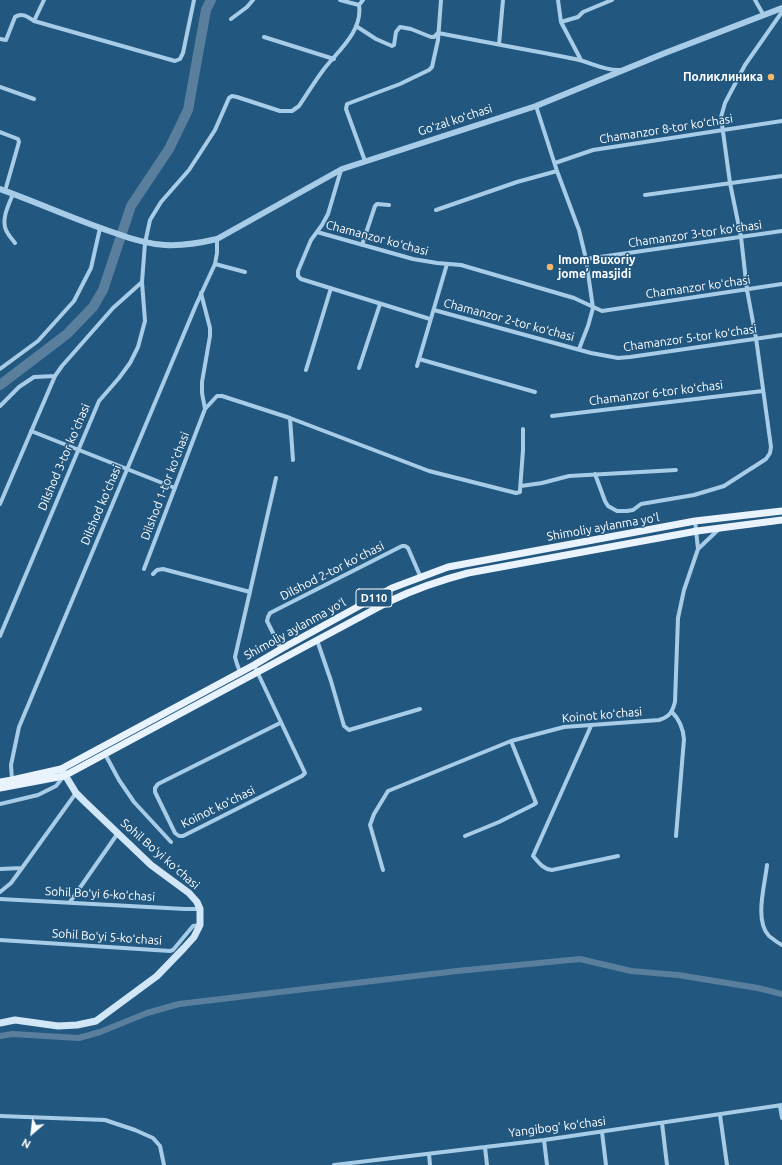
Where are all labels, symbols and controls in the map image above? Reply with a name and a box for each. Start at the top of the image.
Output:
place label: Поликлиника [683,70,763,84]
marker: Поликлиника [766,72,776,82]
street label: Goʻzal koʻchasi [416,101,494,139]
street label: Chamanzor 8-tor koʻchasi [598,111,734,147]
street label: Chamanzor koʻchasi [324,217,430,259]
street label: Chamanzor 3-tor koʻchasi [627,217,763,251]
place label: Imom Buxoriy jome’ masjidi [558,253,635,281]
marker: Imom Buxoriy jome’ masjidi [545,262,555,272]
street label: Chamanzor koʻchasi [645,273,751,301]
street label: Chamanzor 2-tor koʻchasi [442,296,576,344]
street label: Chamanzor 5-tor koʻchasi [622,321,758,355]
street label: Chamanzor 6-tor koʻchasi [588,378,724,408]
street label: Dilshod 3-tor koʻchasi [35,401,93,513]
street label: Dilshod 1-tor koʻchasi [138,430,192,542]
street label: Dilshod koʻchasi [78,463,124,547]
street label: Shimoliy aylanma yoʻl [546,510,660,544]
street label: Dilshod 2-tor koʻchasi [278,539,386,603]
road number: D110 [356,589,392,607]
street label: Shimoliy aylanma yoʻl [242,595,348,663]
street label: Koinot koʻchasi [561,704,643,726]
street label: Koinot koʻchasi [179,783,257,831]
street label: Sohil Boʻyi koʻchasi [118,816,202,892]
street label: Sohil Boʻyi 6-koʻchasi [45,884,155,904]
street label: Sohil Boʻyi 5-koʻchasi [52,926,162,948]
north arrow [12,1113,52,1153]
street label: Yangibogʻ koʻchasi [508,1114,606,1140]
text: N [20,1136,33,1151]

